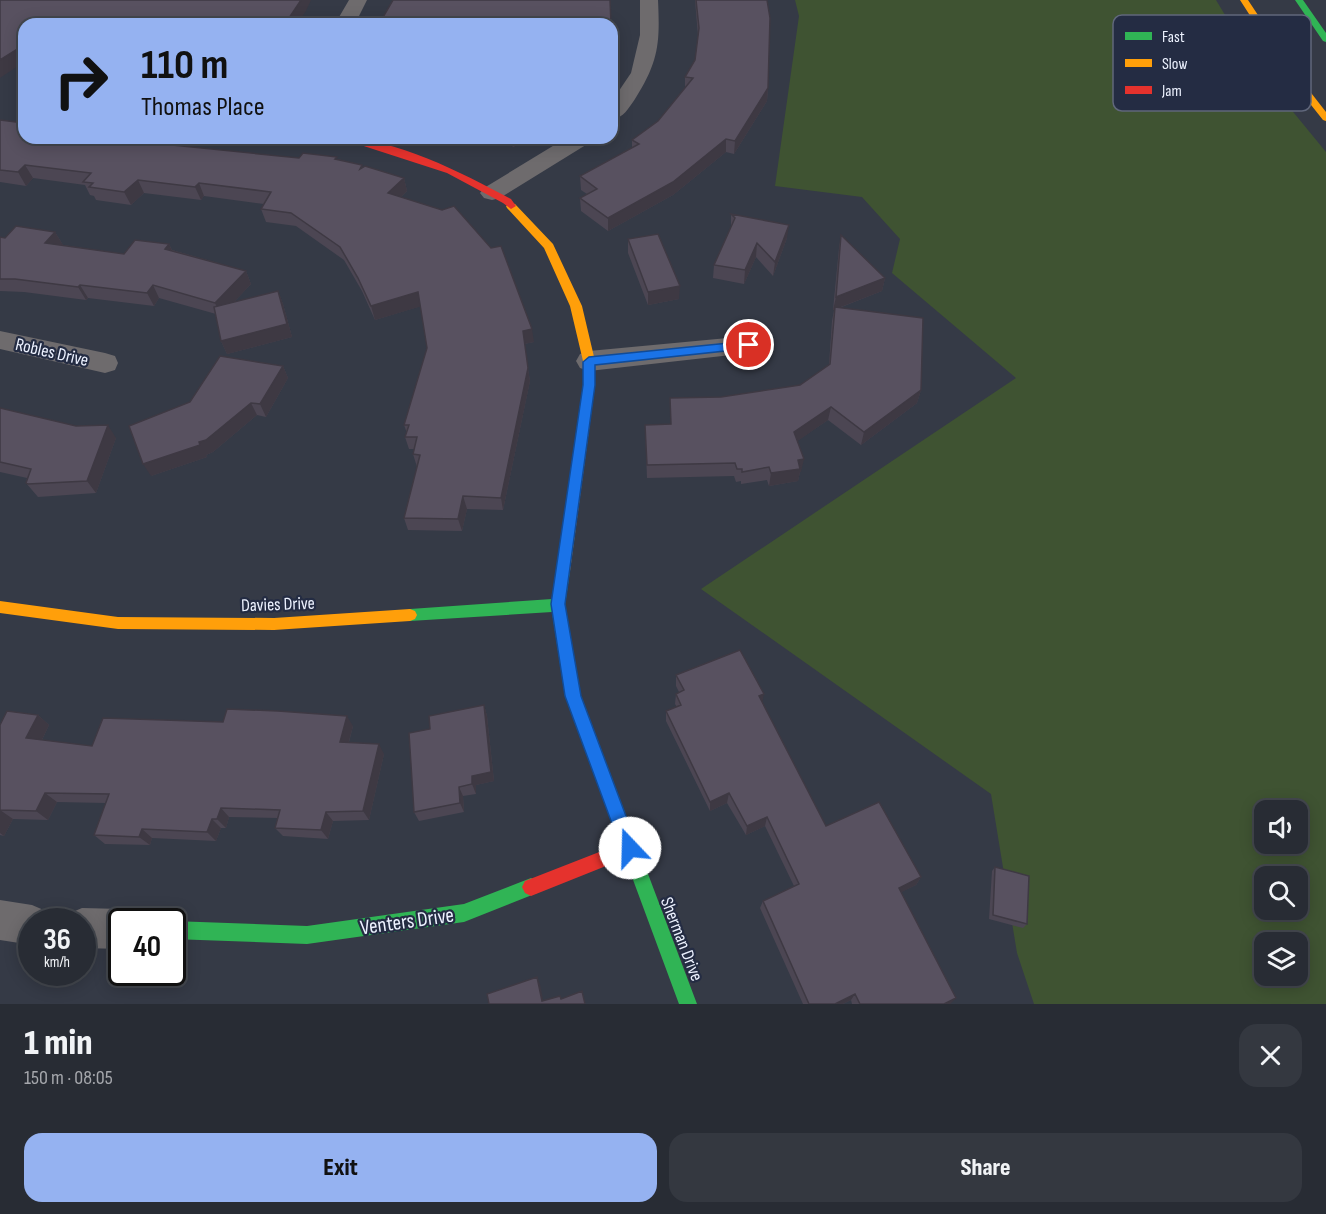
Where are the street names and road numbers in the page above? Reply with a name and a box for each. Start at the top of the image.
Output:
street label: Robles Drive [13,334,90,371]
street label: Davies Drive [241,593,315,616]
street label: Sherman Drive [656,894,707,984]
street label: Venters Drive [359,903,456,940]

